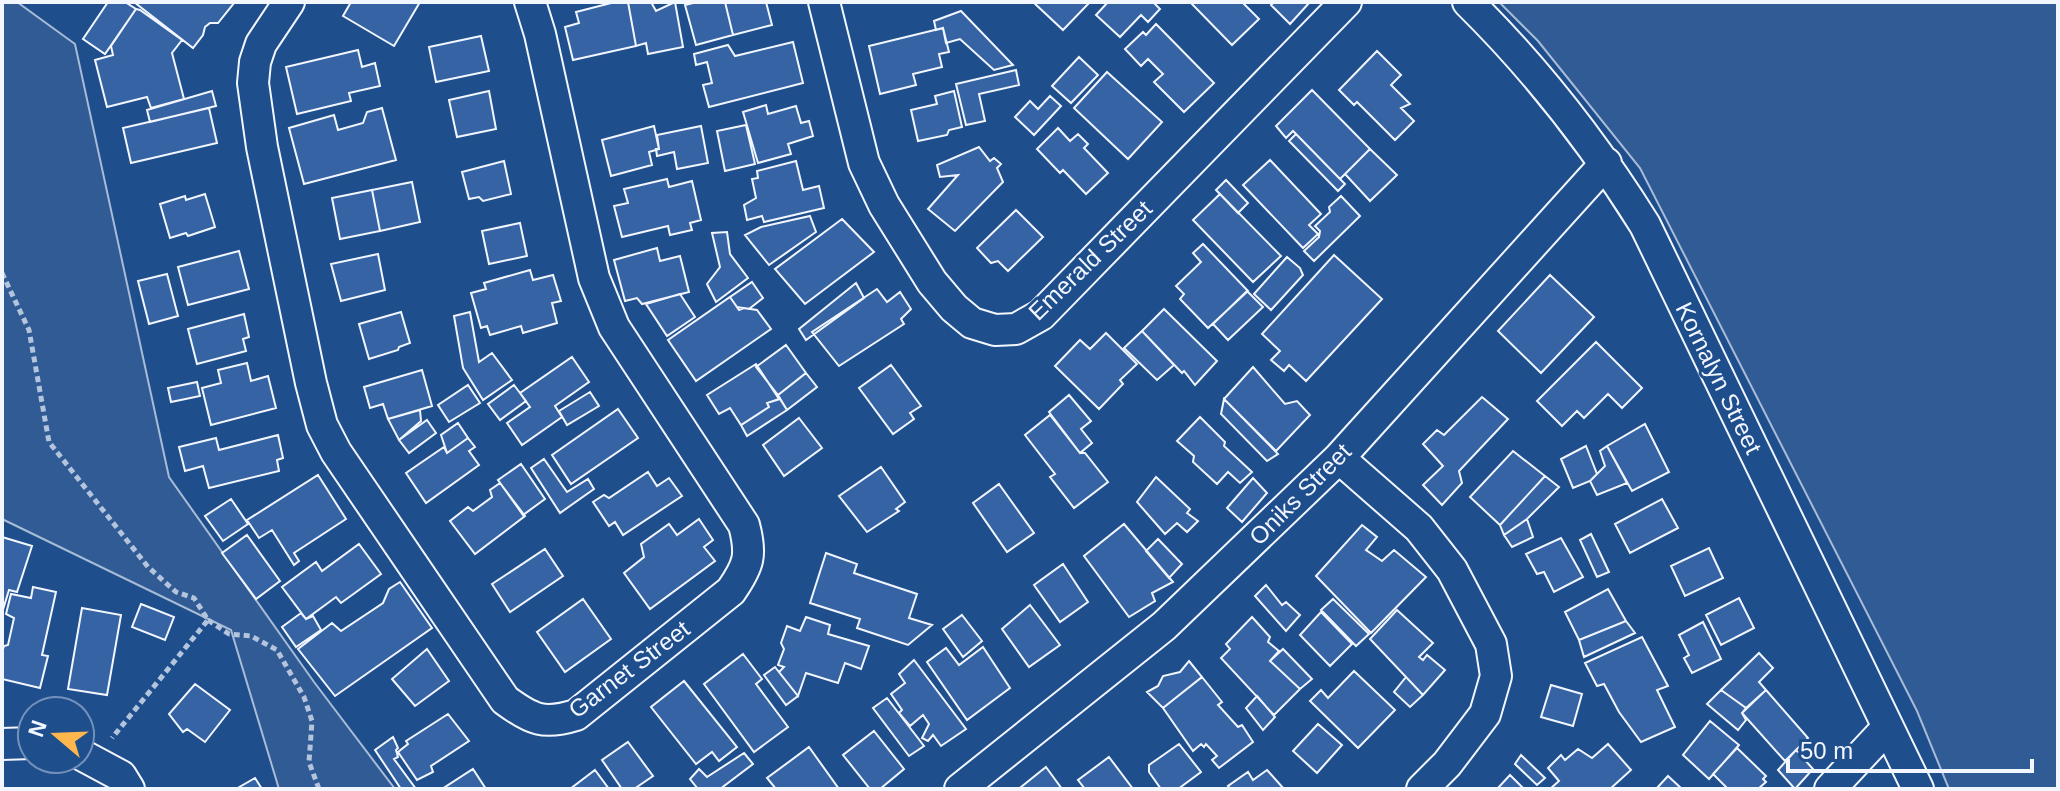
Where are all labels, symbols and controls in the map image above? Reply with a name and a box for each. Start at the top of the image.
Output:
street label: Emerald Street [1023,194,1157,325]
street label: Kornalyn Street [1671,298,1768,459]
street label: Oniks Street [1244,438,1356,550]
street label: Garnet Street [563,615,695,723]
north arrow [16,695,96,775]
text: N [23,717,52,740]
scale bar [1788,723,2032,773]
text: 50 m [1800,737,1853,764]

